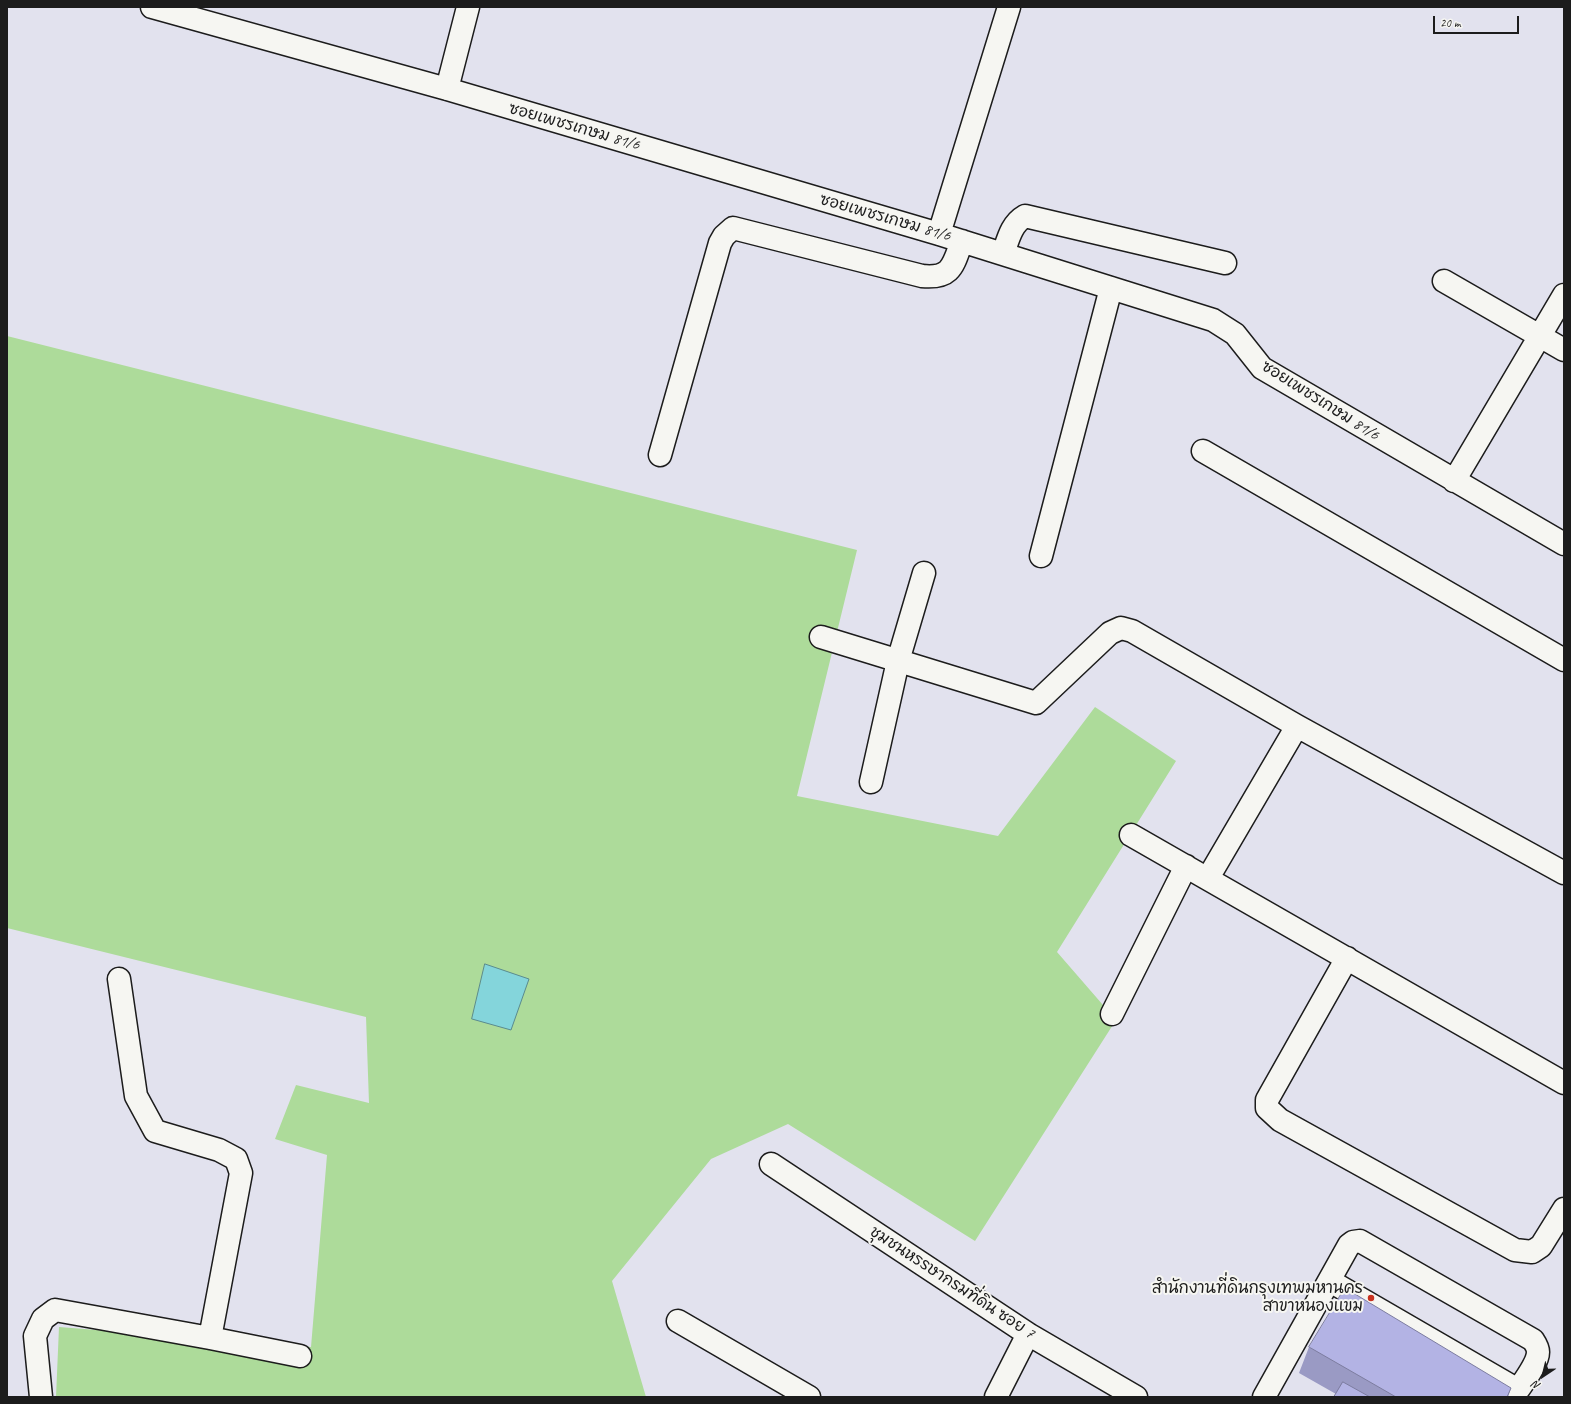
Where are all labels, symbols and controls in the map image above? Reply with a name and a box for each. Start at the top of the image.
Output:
scale bar [1435,8,1521,34]
text: 20 m [1440,15,1460,31]
street label: ซอยเพชรเกษม 81/6 [506,99,642,155]
street label: ซอยเพชรเกษม 81/6 [817,190,953,246]
street label: ซอยเพชรเกษม 81/6 [1258,357,1382,445]
street label: ชุมชนหรรษากรมที่ดิน ซอย 7 [866,1222,1038,1344]
place label: สำนักงานที่ดินกรุงเทพมหานคร สาขาหนองแขม [1152,1279,1363,1317]
marker: สำนักงานที่ดินกรุงเทพมหานคร สาขาหนองแขม [1366,1293,1376,1303]
north arrow [1523,1356,1563,1396]
text: N [1529,1378,1543,1394]

